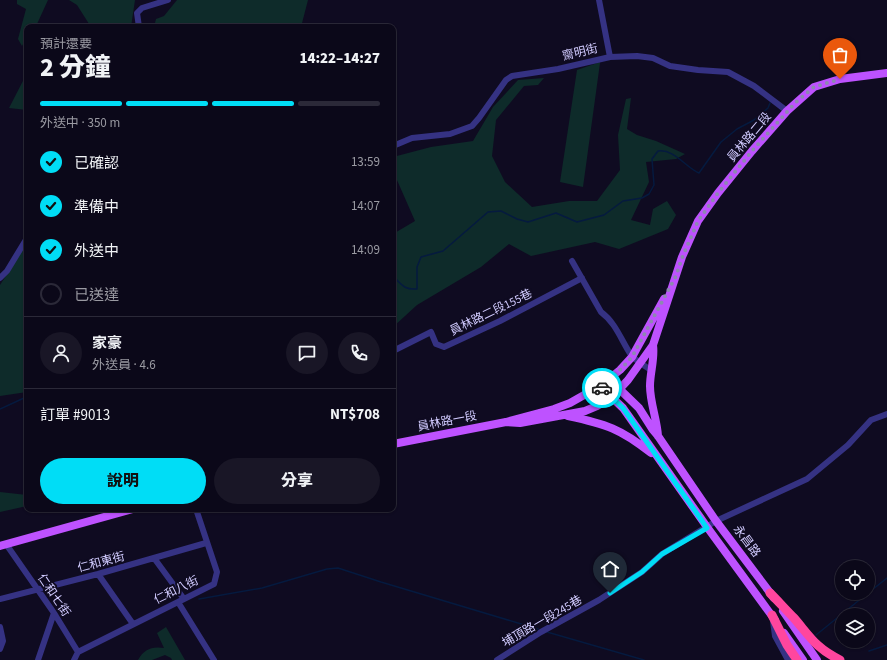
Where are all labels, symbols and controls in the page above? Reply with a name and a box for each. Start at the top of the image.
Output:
text: 預計還要 [40,35,92,53]
pin [823,38,857,79]
street label: 齋明街 [561,40,600,65]
icon: bag [829,44,851,66]
text: 14:22–14:27 [299,48,380,69]
text: 2 分鐘 [40,49,111,86]
street label: 員林路二段 [724,109,775,166]
text: 外送中 · 350 m [40,114,120,132]
icon: check [40,151,62,173]
text: 已確認 [74,153,119,174]
text: 13:59 [351,153,380,171]
icon: check [40,195,62,217]
text: 準備中 [74,197,119,218]
text: 14:07 [351,197,380,215]
icon: check [40,239,62,261]
text: 外送中 [74,241,119,262]
text: 14:09 [351,241,380,259]
text: 已送達 [74,285,119,306]
street label: 員林路二段155巷 [447,285,535,340]
button: person [40,332,82,374]
button: chat [286,332,328,374]
button: phone [338,332,380,374]
text: 家豪 [92,333,122,354]
text: 外送員 · 4.6 [92,356,156,374]
courier [582,368,622,408]
icon: car [591,377,613,399]
text: NT$708 [330,404,380,425]
text: 訂單 #9013 [40,405,110,426]
street label: 員林路一段 [416,407,478,436]
button: 說明 [40,458,206,504]
button: 分享 [214,458,380,504]
street label: 永昌路 [729,522,764,561]
street label: 仁和東街 [76,548,127,577]
pin [593,552,627,593]
icon: home [599,558,621,580]
map controls [835,560,875,648]
button: locate [835,560,875,600]
street label: 仁和七街 [33,571,74,620]
street label: 仁和八街 [151,572,202,609]
street label: 埔頂路一段245巷 [499,592,585,651]
button: layers [835,608,875,648]

